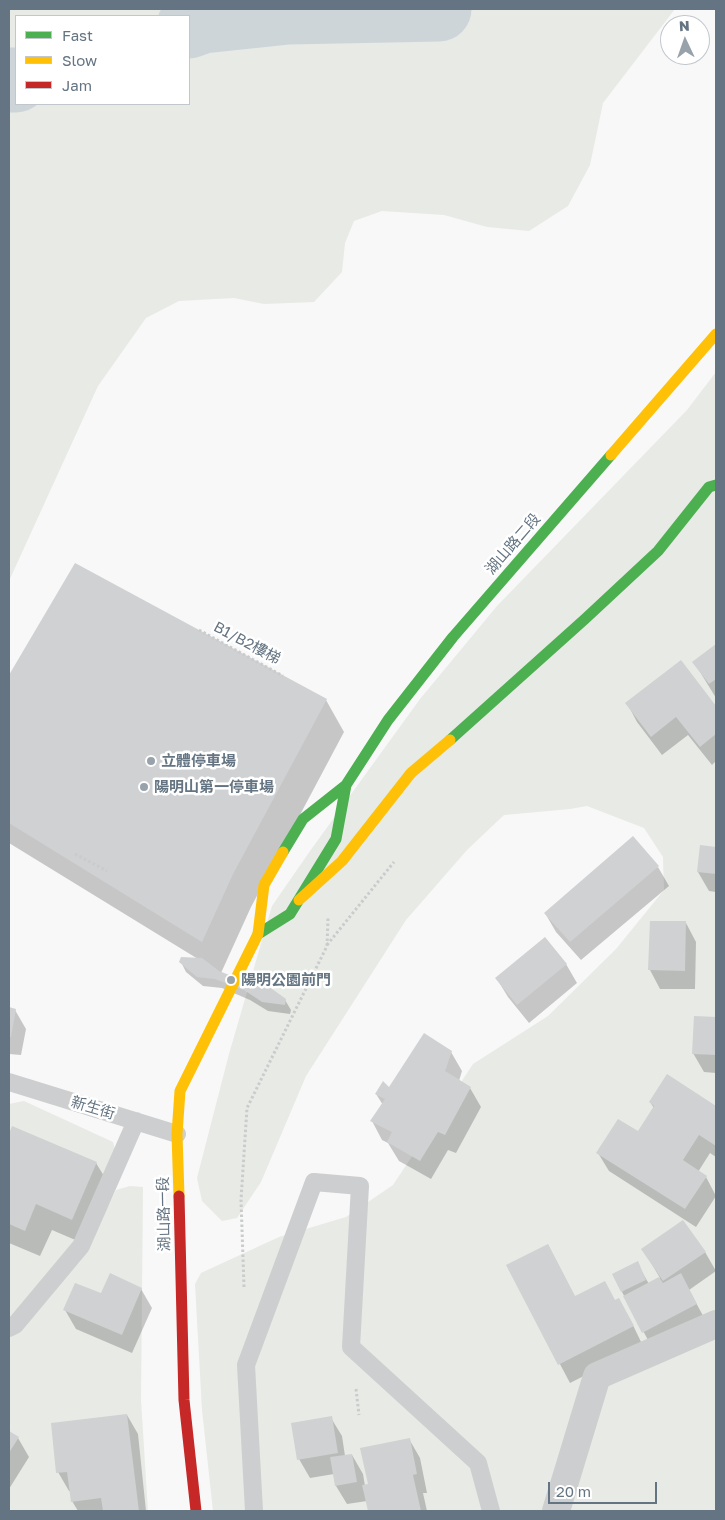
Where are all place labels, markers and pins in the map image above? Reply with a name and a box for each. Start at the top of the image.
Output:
place label: 立體停車場 [161,752,236,770]
marker: 立體停車場 [145,755,157,767]
place label: 陽明山第一停車場 [154,778,274,796]
marker: 陽明山第一停車場 [138,781,150,793]
place label: 陽明公園前門 [241,971,331,989]
marker: 陽明公園前門 [225,974,237,986]

